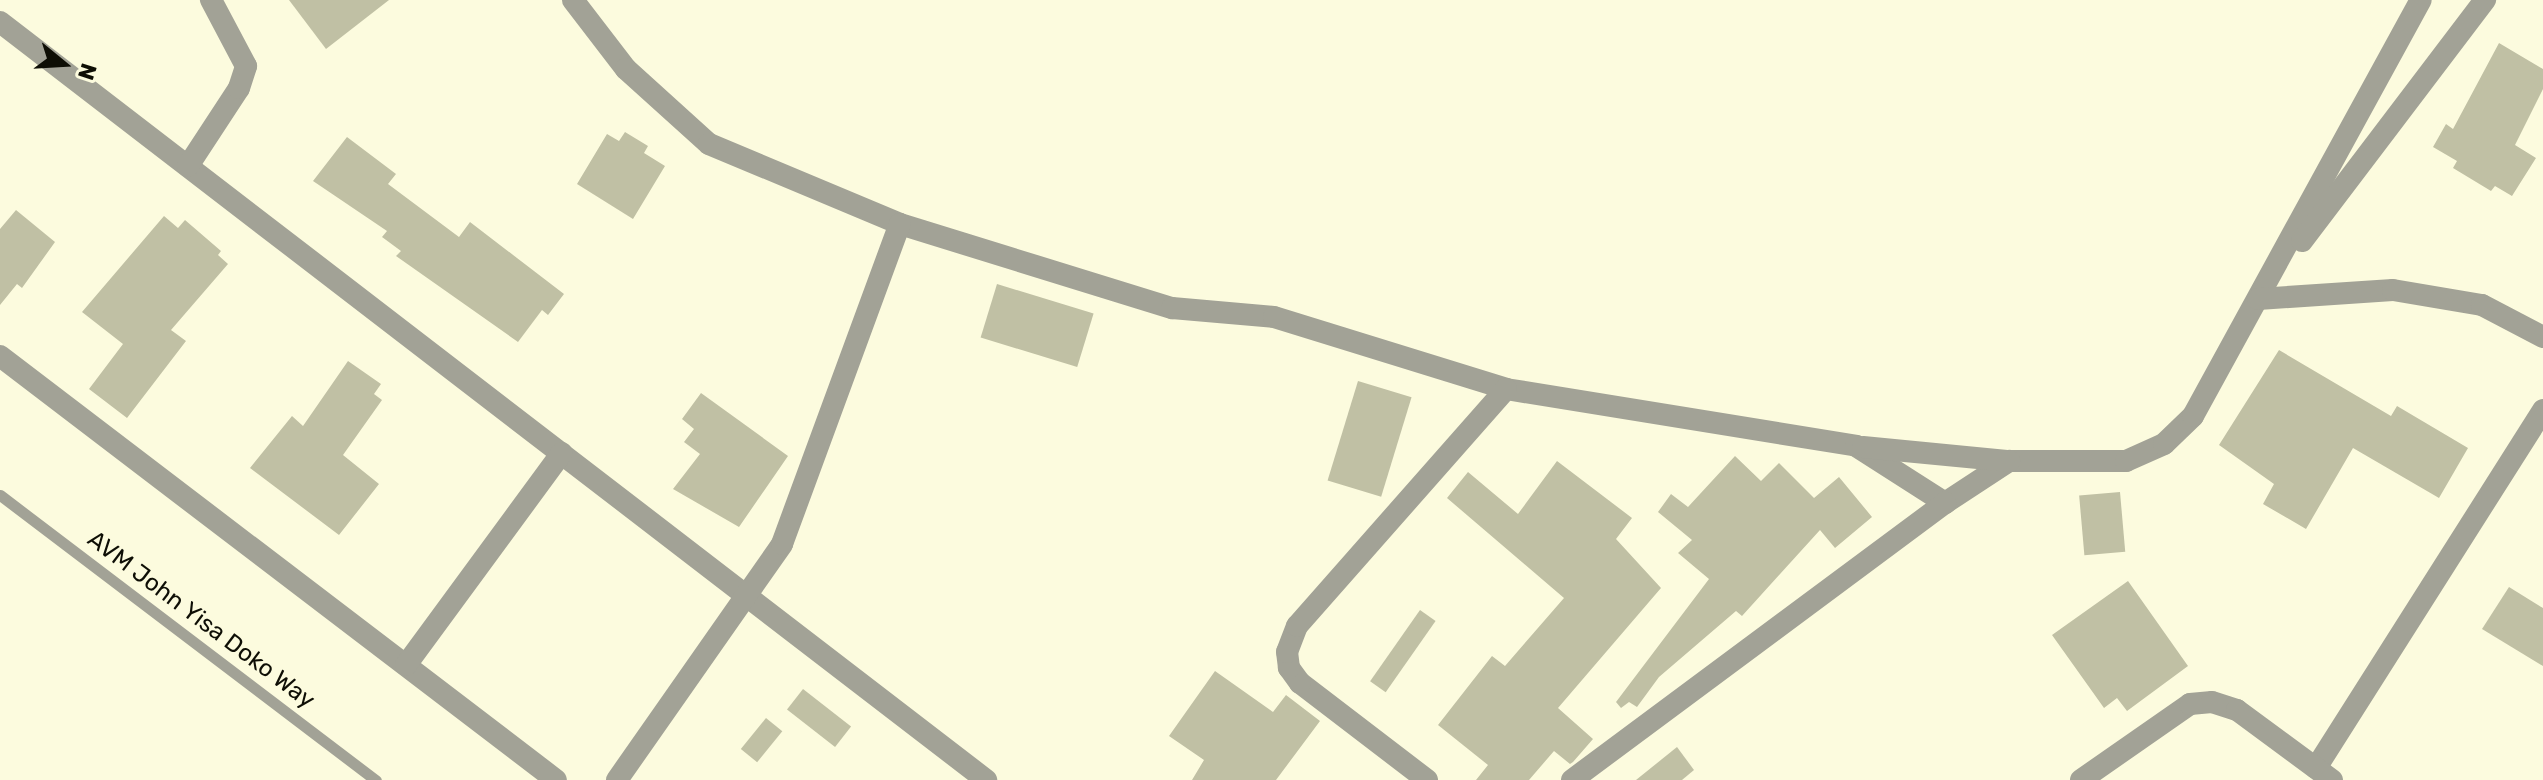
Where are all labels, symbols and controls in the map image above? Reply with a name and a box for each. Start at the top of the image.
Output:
north arrow [24,24,104,104]
text: N [72,60,103,83]
street label: AVM John Yisa Doko Way [81,525,321,715]

